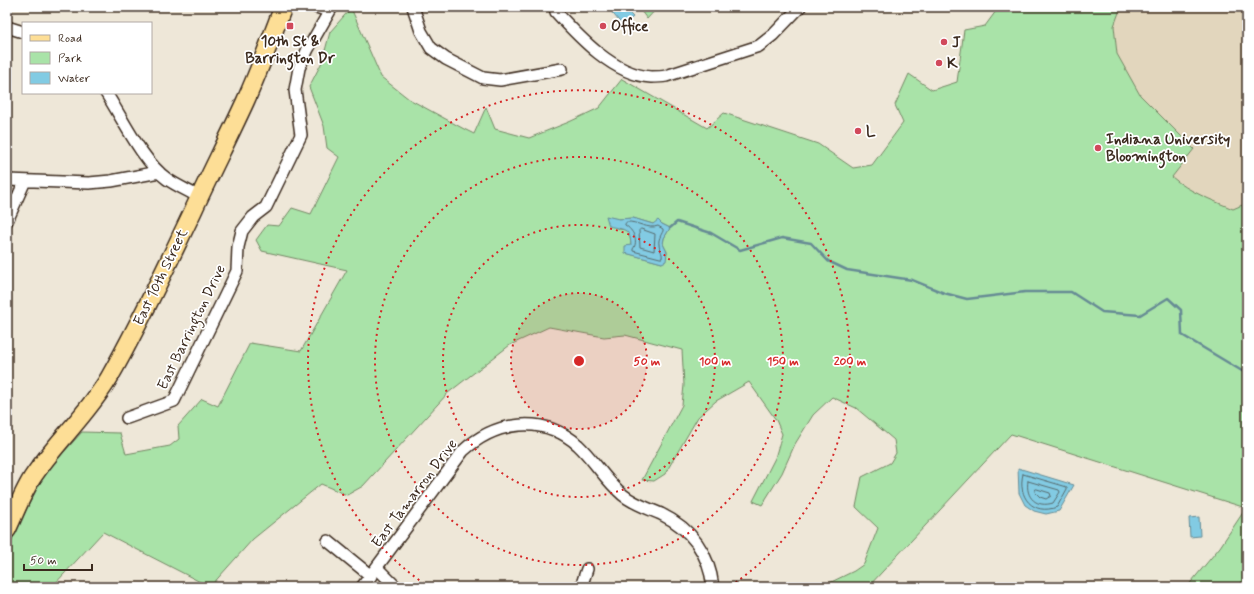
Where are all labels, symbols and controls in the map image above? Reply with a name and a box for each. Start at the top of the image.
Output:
place label: Office [611,16,649,37]
marker: 10th St & Barrington Dr [285,21,295,31]
marker: Office [598,21,608,31]
legend [22,22,152,94]
text: Road [58,31,82,47]
place label: 10th St & Barrington Dr [245,32,336,71]
place label: J [952,33,961,53]
marker: J [939,37,949,47]
text: Park [58,51,82,67]
place label: K [947,54,958,74]
marker: K [934,58,944,68]
text: Water [58,71,90,87]
place label: L [866,122,876,142]
marker: L [853,126,863,136]
place label: Indiana University Bloomington [1106,130,1230,169]
marker: Indiana University Bloomington [1093,143,1103,153]
street label: East 10th Street [129,226,193,329]
street label: East Barrington Drive [153,261,232,394]
centre of rings [572,354,586,368]
text: 50 m [634,354,661,370]
text: 100 m [699,354,732,370]
text: 150 m [767,354,799,370]
text: 200 m [834,354,867,370]
street label: East Tamarron Drive [367,435,462,552]
scale bar [24,546,92,572]
text: 50 m [30,553,57,569]

